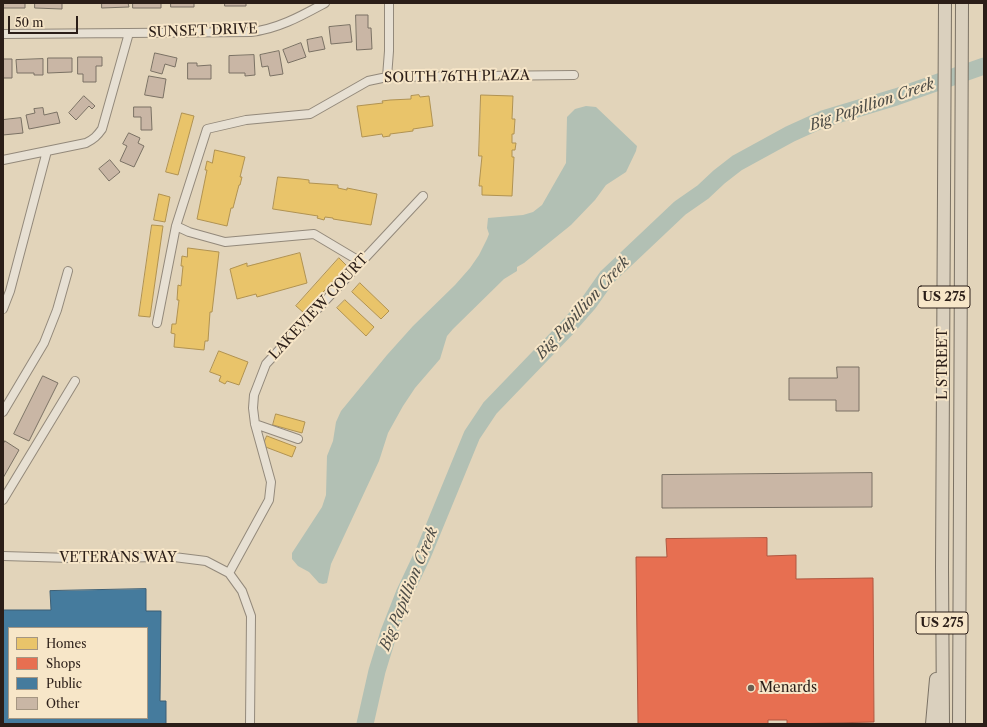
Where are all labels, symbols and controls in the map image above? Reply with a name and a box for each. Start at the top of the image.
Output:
scale bar [10,8,80,34]
text: 50 m [15,15,44,30]
street label: SUNSET DRIVE [148,21,258,41]
street label: SOUTH 76TH PLAZA [384,67,530,87]
water label: Big Papillion Creek [807,75,937,135]
street label: LAKEVIEW COURT [266,251,372,363]
water label: Big Papillion Creek [532,253,634,363]
road number: US 275 [918,286,970,308]
street label: L STREET [935,328,951,400]
water label: Big Papillion Creek [376,525,442,653]
street label: VETERANS WAY [59,550,177,566]
road number: US 275 [916,612,968,634]
legend [8,627,148,719]
text: Homes [46,636,86,651]
text: Shops [46,656,81,671]
text: Public [46,676,82,691]
place label: Menards [759,680,817,696]
marker: Menards [746,683,756,693]
text: Other [46,696,80,711]

